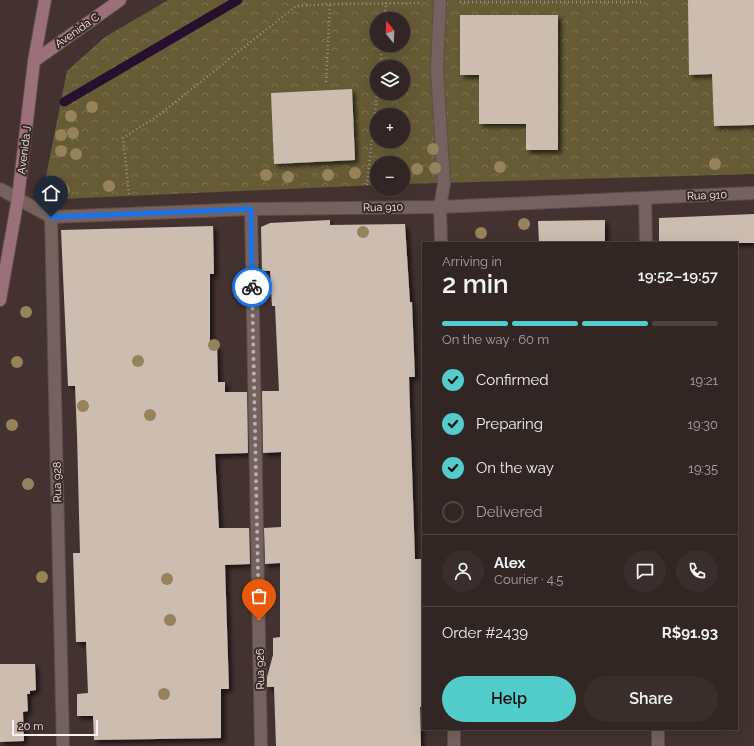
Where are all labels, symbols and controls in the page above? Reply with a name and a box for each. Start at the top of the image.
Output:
street label: Avenida C [53,10,102,50]
north arrow [370,12,410,52]
map controls [370,12,410,196]
button: layers [370,60,410,100]
button: + [370,108,410,148]
street label: Avenida J [15,125,34,175]
button: − [370,156,410,196]
pin [34,176,68,217]
icon: home [40,182,62,204]
street label: Rua 910 [687,188,728,203]
street label: Rua 910 [363,201,404,214]
text: Arriving in [442,254,502,269]
courier [232,267,272,307]
text: 19:52–19:57 [638,267,718,285]
text: 2 min [442,269,509,299]
icon: bike [241,276,263,298]
text: On the way · 60 m [442,332,549,347]
icon: check [442,369,464,391]
text: Confirmed [476,371,549,389]
text: 19:21 [690,373,718,388]
icon: check [442,413,464,435]
text: Preparing [476,415,543,433]
text: 19:30 [687,417,718,432]
icon: check [442,457,464,479]
text: On the way [476,459,554,477]
street label: Rua 928 [51,461,64,503]
text: 19:35 [688,461,718,476]
text: Delivered [476,503,543,521]
button: person [442,550,484,592]
button: chat [624,550,666,592]
button: phone [676,550,718,592]
text: Alex [494,554,525,572]
text: Courier · 4.5 [494,572,563,587]
pin [242,579,276,620]
icon: bag [248,585,270,607]
text: Order #2439 [442,624,528,642]
text: R$91.93 [662,624,718,642]
street label: Rua 926 [254,648,267,690]
button: Help [442,676,576,722]
button: Share [584,676,718,722]
scale bar [12,718,98,737]
text: 20 m [18,720,43,733]

